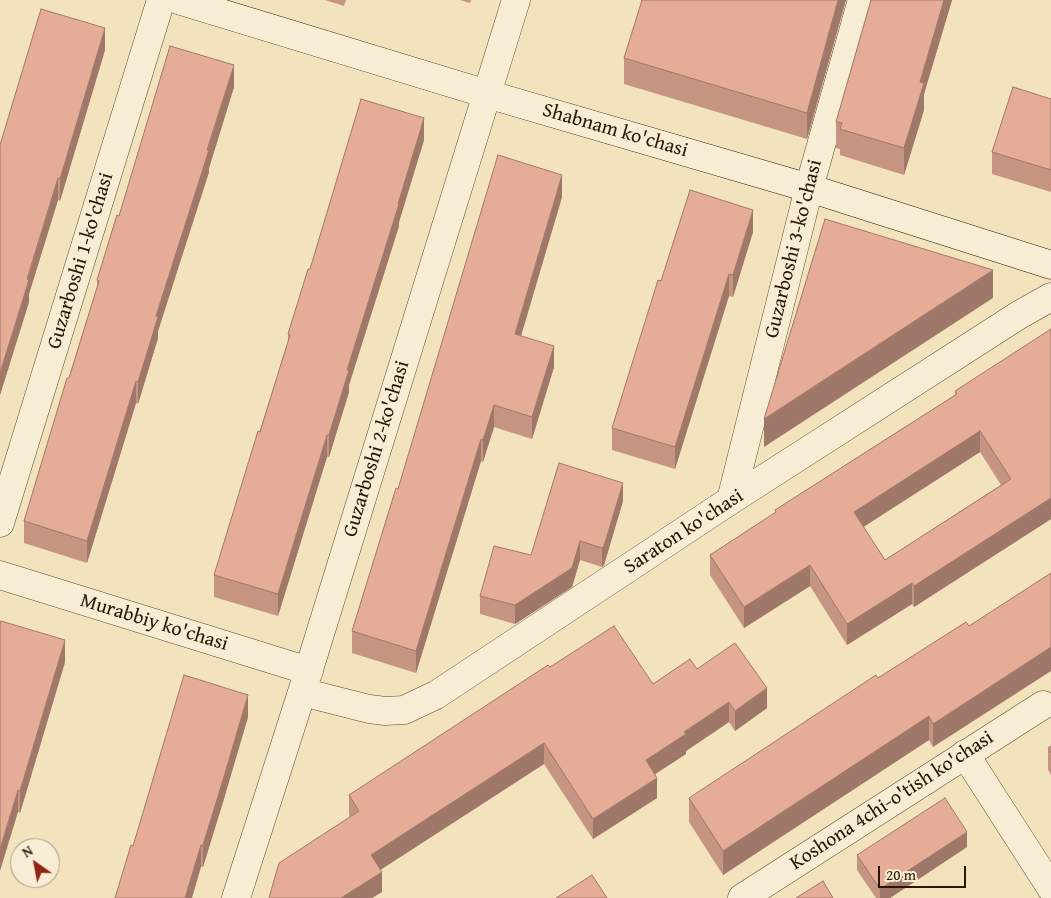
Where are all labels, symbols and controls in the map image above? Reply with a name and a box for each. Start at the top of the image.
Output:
street label: Shabnam ko'chasi [540,99,690,163]
street label: Guzarboshi 3-ko'chasi [760,157,828,341]
street label: Guzarboshi 1-ko'chasi [43,170,119,352]
street label: Guzarboshi 2-ko'chasi [339,358,415,540]
street label: Saraton ko'chasi [620,484,748,580]
street label: Murabbiy ko'chasi [77,589,231,657]
street label: Koshona 4chi-o'tish ko'chasi [786,726,998,876]
north arrow [10,838,60,888]
text: N [18,840,37,862]
scale bar [881,856,968,888]
text: 20 m [886,864,916,885]

